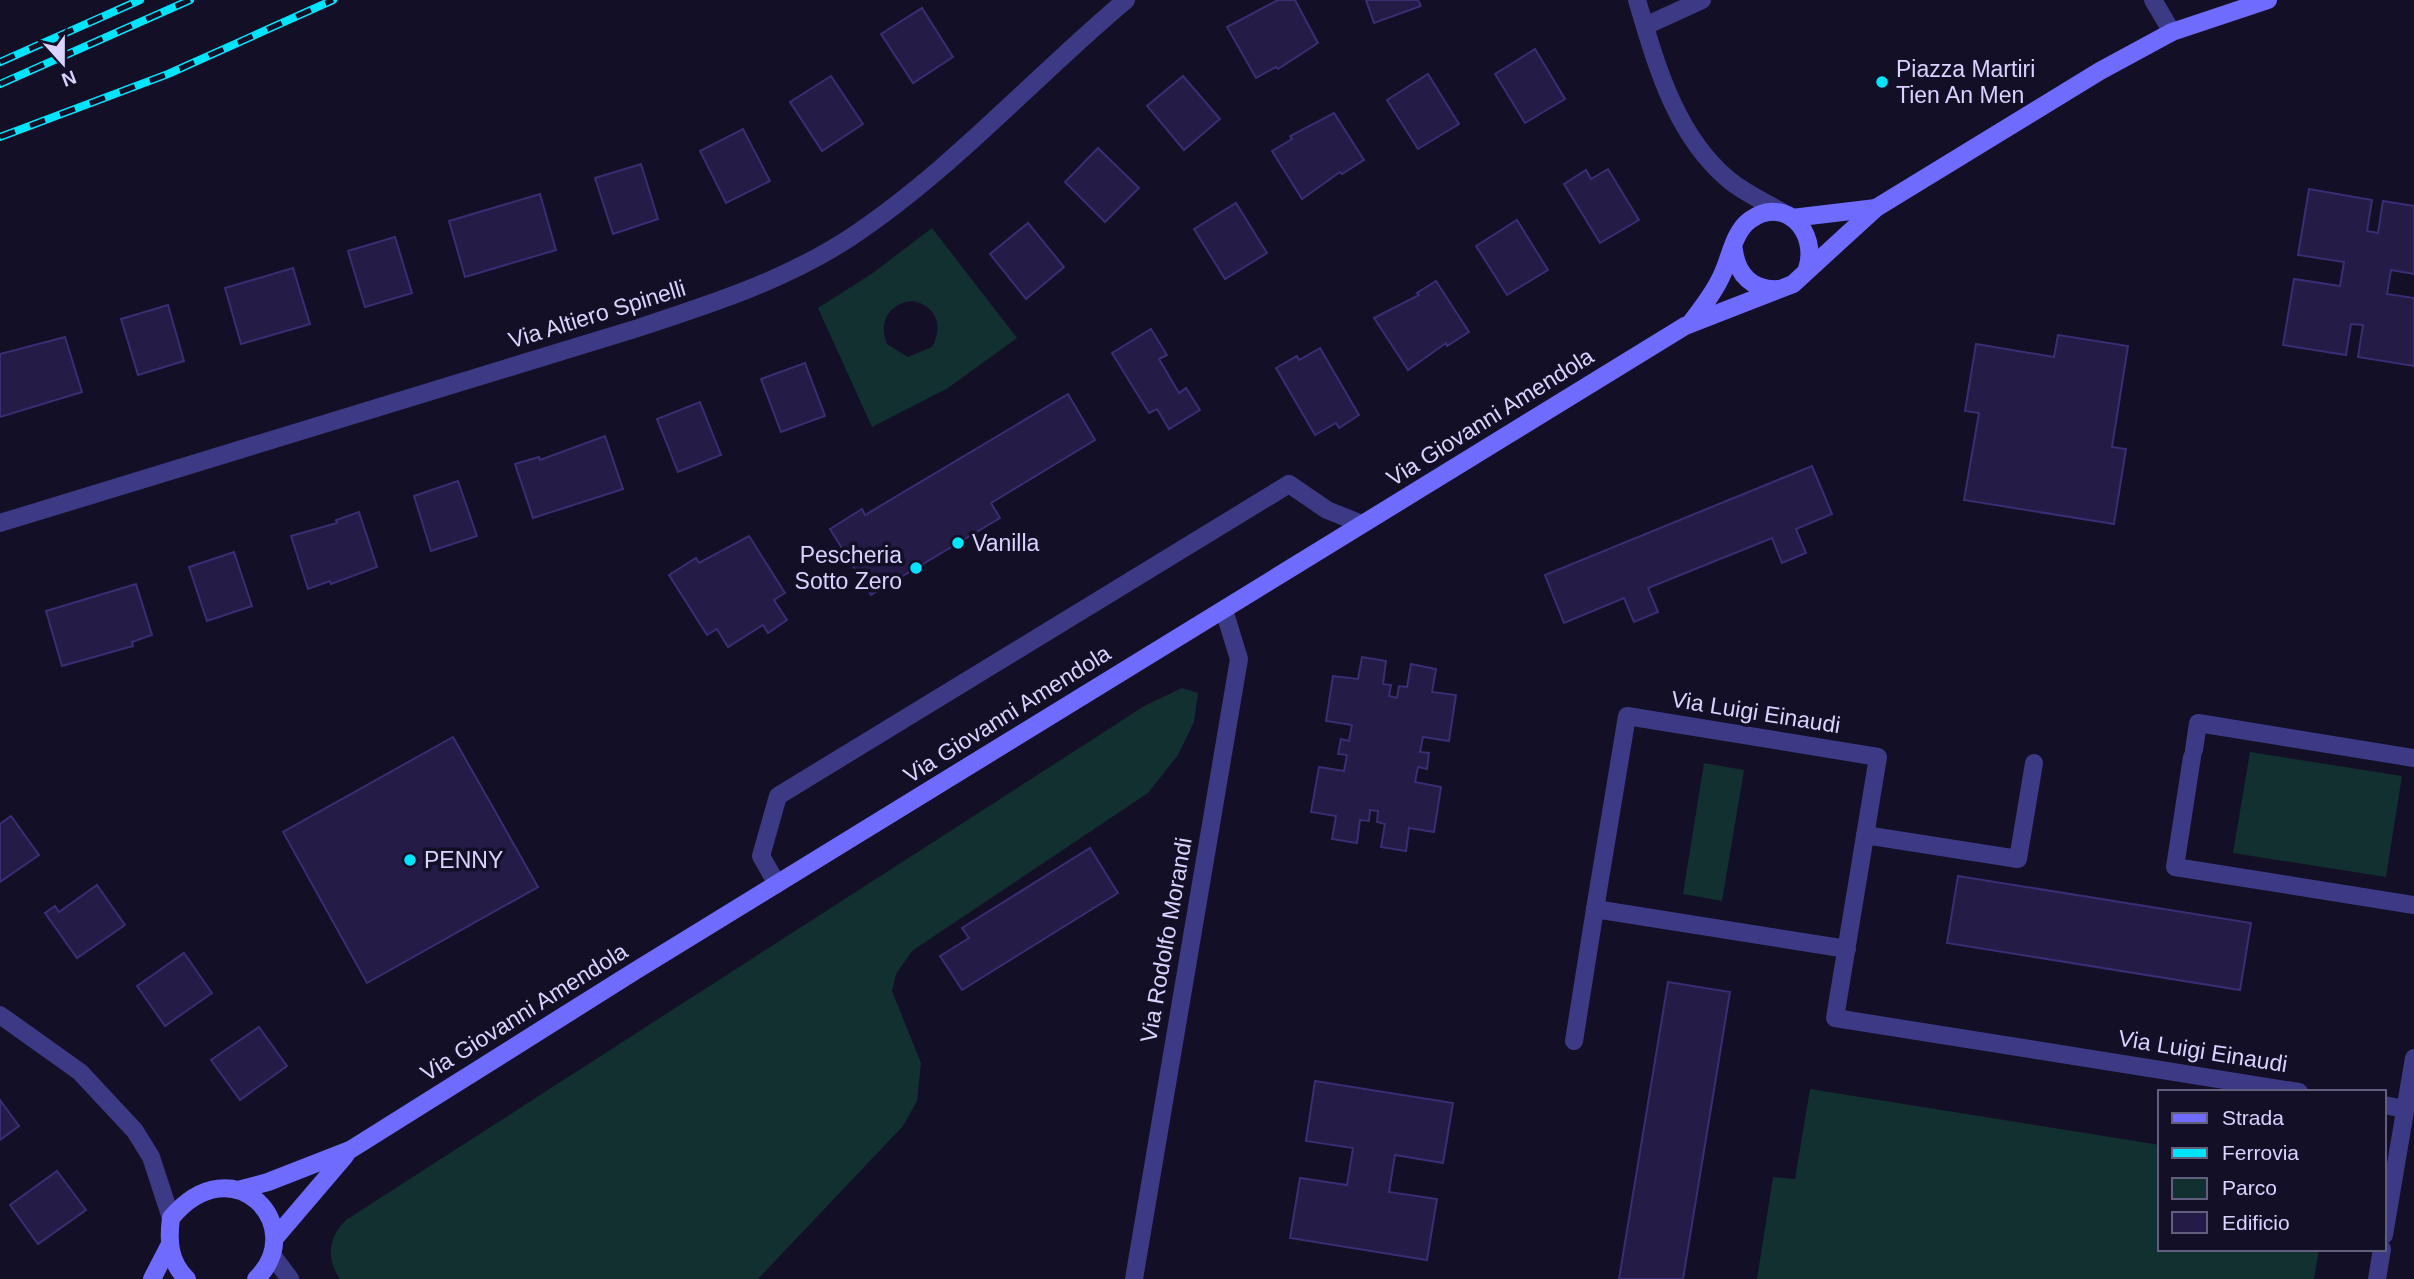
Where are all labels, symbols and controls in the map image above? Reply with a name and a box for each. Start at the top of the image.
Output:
north arrow [28,28,98,98]
place label: Piazza Martiri Tien An Men [1896,56,2035,108]
text: N [59,66,79,91]
marker: Piazza Martiri Tien An Men [1874,74,1890,90]
street label: Via Altiero Spinelli [505,275,689,353]
street label: Via Giovanni Amendola [1382,343,1598,491]
place label: Vanilla [972,530,1040,556]
marker: Vanilla [950,535,966,551]
place label: Pescheria Sotto Zero [795,542,902,594]
marker: Pescheria Sotto Zero [908,560,924,576]
street label: Via Giovanni Amendola [899,640,1115,788]
street label: Via Luigi Einaudi [1670,686,1842,738]
street label: Via Rodolfo Morandi [1135,835,1197,1045]
place label: PENNY [424,847,503,873]
marker: PENNY [402,852,418,868]
street label: Via Giovanni Amendola [416,938,632,1086]
street label: Via Luigi Einaudi [2117,1025,2289,1077]
legend [2158,1090,2386,1251]
text: Strada [2222,1106,2284,1129]
text: Ferrovia [2222,1141,2299,1164]
text: Parco [2222,1176,2277,1199]
text: Edificio [2222,1211,2290,1234]

